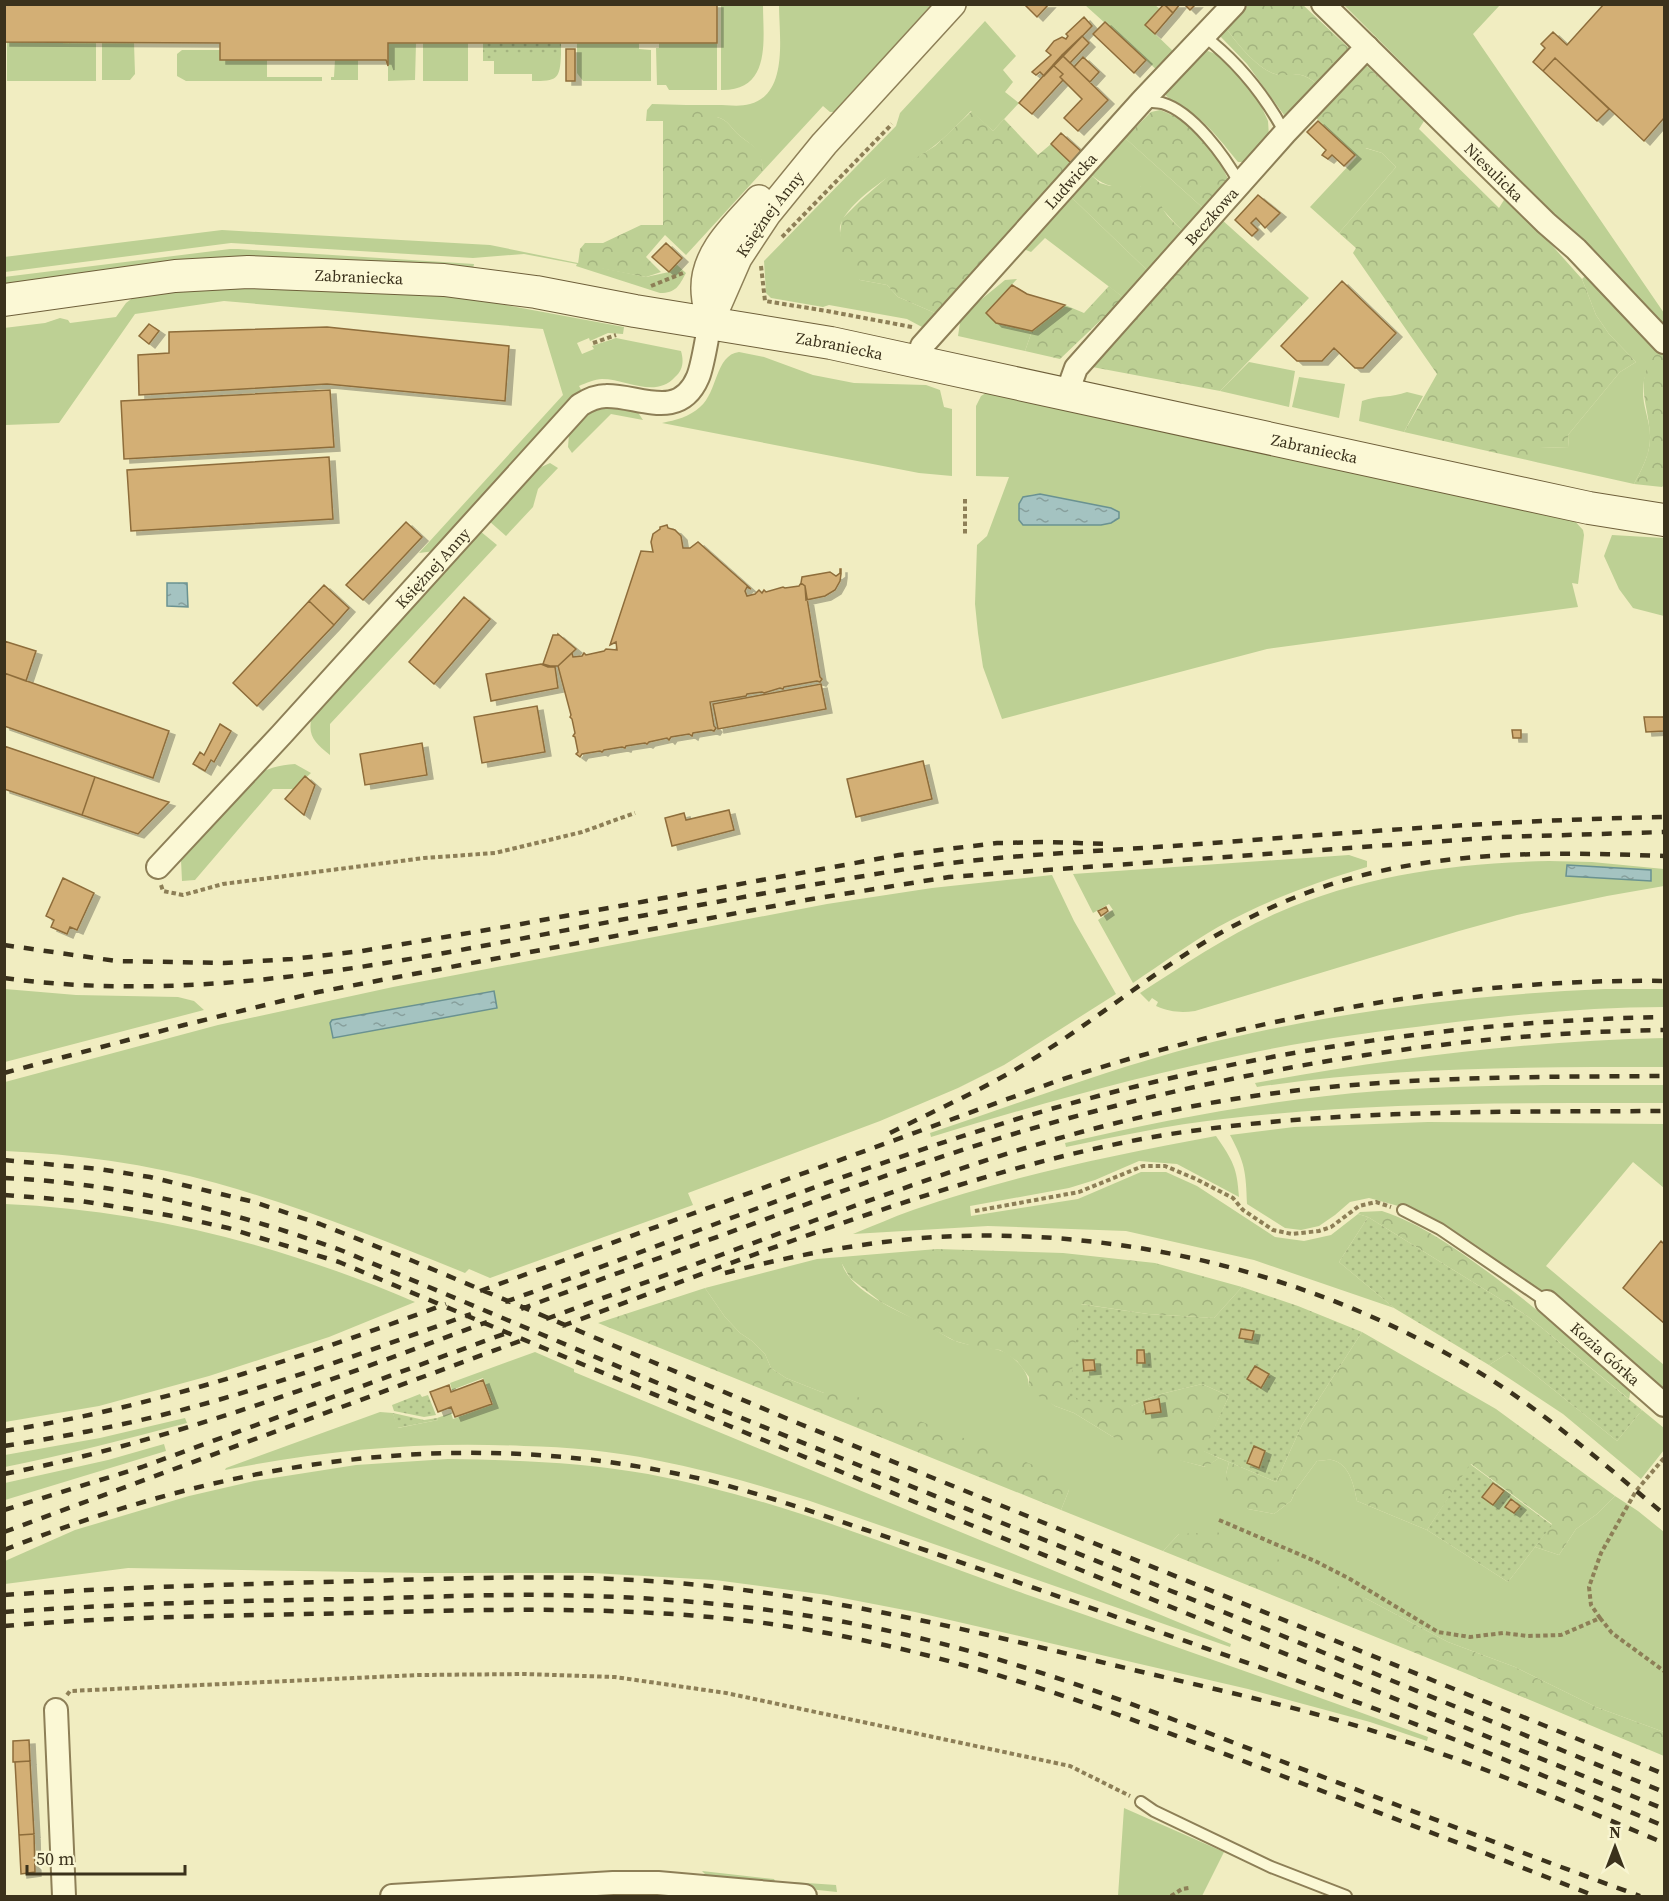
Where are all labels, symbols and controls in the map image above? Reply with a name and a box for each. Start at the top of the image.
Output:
street label: Niesulicka [1460,138,1529,207]
street label: Ludwicka [1039,147,1102,214]
street label: Księżnej Anny [731,166,809,261]
street label: Beczkowa [1179,182,1243,250]
street label: Zabraniecka [315,264,404,289]
street label: Zabraniecka [795,326,886,365]
street label: Zabraniecka [1269,428,1361,469]
street label: Księżnej Anny [390,522,475,613]
street label: Kozia Górka [1566,1317,1646,1391]
north arrow [1585,1817,1645,1877]
text: N [1609,1821,1621,1843]
scale bar [27,1838,184,1876]
text: 50 m [36,1846,74,1871]

